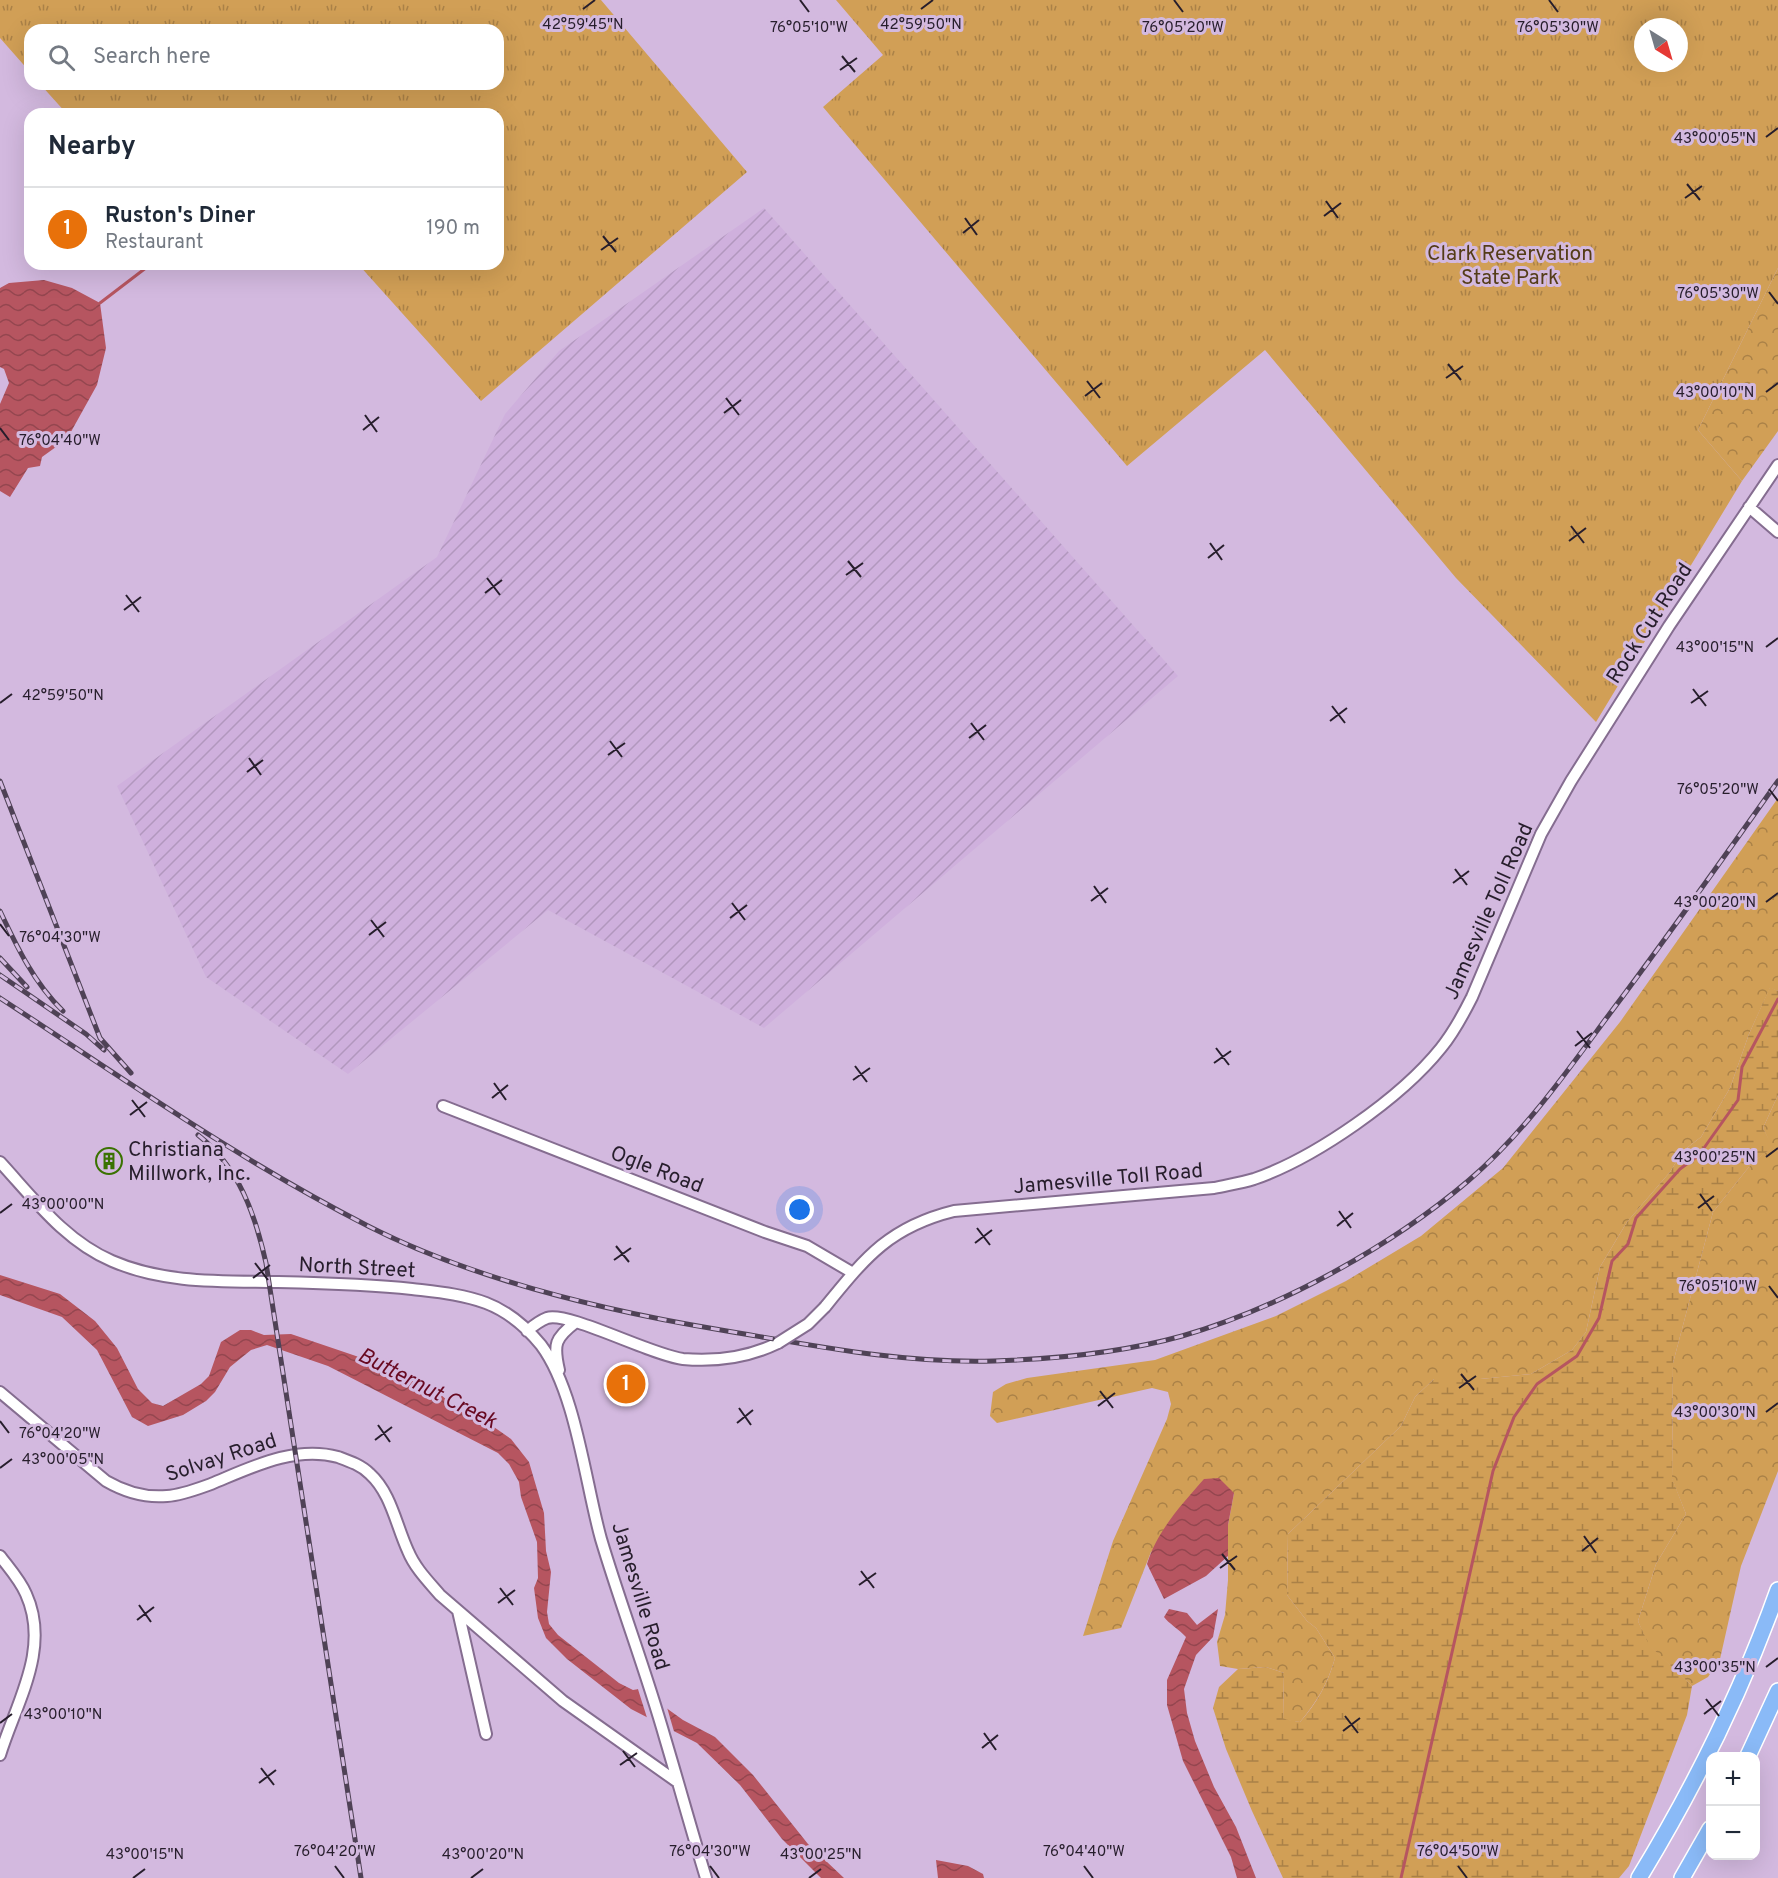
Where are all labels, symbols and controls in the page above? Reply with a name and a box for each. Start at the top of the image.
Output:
text: 42°59'45"N [542,16,624,35]
text: 42°59'50"N [880,16,962,35]
north arrow [1634,18,1688,72]
text: 76°05'10"W [770,19,848,38]
text: 76°05'20"W [1142,19,1224,38]
text: 76°05'30"W [1517,19,1599,38]
search box [24,24,504,90]
icon: search [45,41,78,74]
text: Search here [93,44,211,71]
text: 43°00'05"N [1674,130,1756,149]
text: Nearby [48,131,136,164]
text: Ruston's Diner [105,203,255,230]
text: 1 [64,216,72,242]
text: 190 m [426,216,480,242]
text: Restaurant [105,230,204,256]
park label: Clark Reservation State Park [1427,241,1593,292]
text: 76°05'30"W [1677,285,1759,304]
text: 43°00'10"N [1676,384,1754,403]
text: 76°04'40"W [19,432,101,451]
street label: Rock Cut Road [1601,558,1699,689]
text: 43°00'15"N [1676,639,1754,658]
text: 42°59'50"N [22,687,104,706]
text: 76°05'20"W [1677,781,1759,800]
street label: Jamesville Toll Road [1438,819,1540,1004]
text: 43°00'20"N [1674,894,1756,913]
text: 76°04'30"W [19,929,101,948]
place label: Christiana Millwork, Inc. [128,1137,251,1188]
street label: Ogle Road [606,1140,707,1200]
building icon: Christiana Millwork, Inc. [94,1146,124,1176]
text: 43°00'25"N [1674,1149,1756,1168]
street label: Jamesville Toll Road [1012,1158,1204,1201]
your location [785,1195,814,1224]
text: 43°00'00"N [22,1196,104,1215]
street label: North Street [298,1252,416,1285]
text: 76°05'10"W [1679,1278,1757,1297]
water label: Butternut Creek [353,1343,502,1436]
pin: 1 [606,1362,646,1406]
text: 43°00'30"N [1674,1404,1756,1423]
text: 76°04'20"W [19,1425,101,1444]
street label: Solvay Road [162,1428,281,1489]
text: 43°00'05"N [22,1451,104,1470]
street label: Jamesville Road [604,1519,675,1674]
text: 43°00'35"N [1674,1659,1756,1678]
text: 43°00'10"N [24,1706,102,1725]
map controls [1706,1752,1760,1860]
button: + [1706,1752,1760,1806]
button: − [1706,1806,1760,1860]
text: 76°04'20"W [294,1843,376,1862]
text: 76°04'30"W [669,1843,751,1862]
text: 76°04'40"W [1043,1843,1125,1862]
text: 76°04'50"W [1417,1843,1499,1862]
text: 43°00'15"N [106,1846,184,1865]
text: 43°00'20"N [442,1846,524,1865]
text: 43°00'25"N [780,1846,862,1865]

